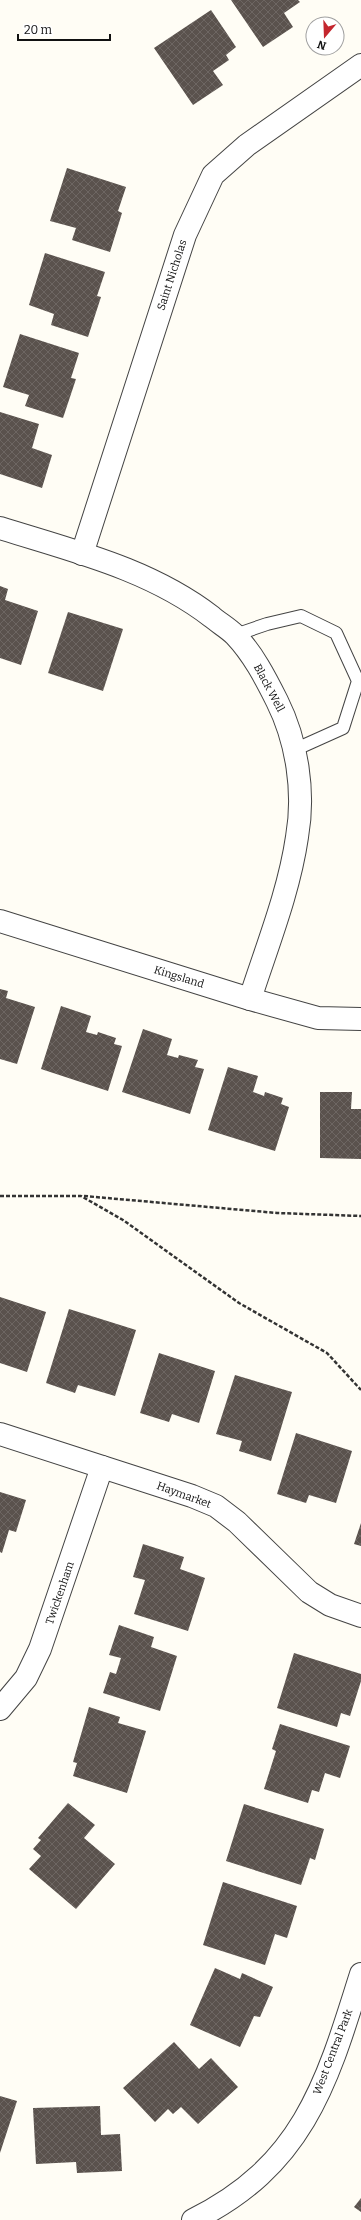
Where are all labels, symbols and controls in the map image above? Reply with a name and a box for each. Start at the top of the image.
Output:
scale bar [18,16,110,42]
north arrow [305,16,345,56]
text: 20 m [24,23,53,37]
text: N [315,37,328,53]
street label: Saint Nicholas [154,238,190,312]
street label: Black Well [251,662,287,714]
street label: Kingsland [152,963,206,991]
street label: Haymarket [155,1479,213,1511]
street label: Twickenham [43,1559,77,1626]
street label: West Central Park [311,2007,356,2097]

